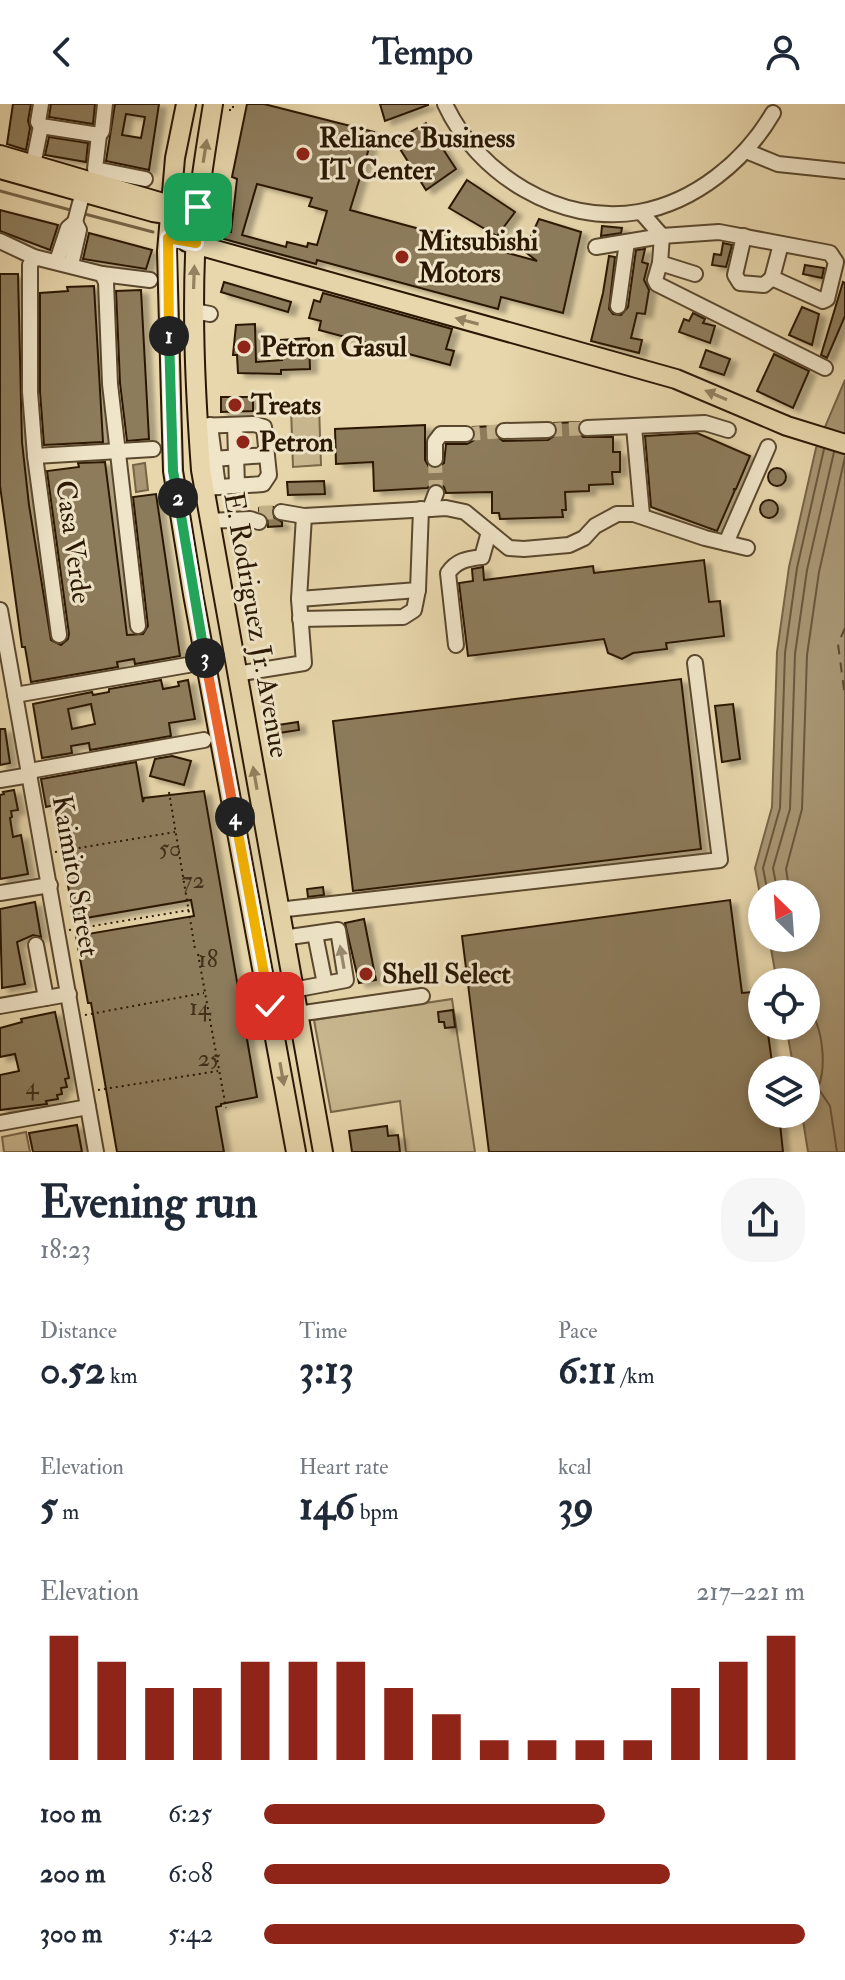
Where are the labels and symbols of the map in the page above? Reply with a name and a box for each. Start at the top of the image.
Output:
place label: Reliance Business IT Center [319,121,516,188]
one-way arrow [200,138,212,163]
marker: Reliance Business IT Center [294,145,312,163]
pin [164,173,232,241]
place label: Mitsubishi Motors [417,224,539,291]
marker: Mitsubishi Motors [393,248,411,266]
one-way arrow [188,264,201,289]
one-way arrow [454,314,478,327]
pin: 1 [149,316,189,356]
place label: Petron Gasul [260,330,408,365]
marker: Petron Gasul [235,338,253,356]
place label: Treats [250,388,321,423]
one-way arrow [704,388,728,401]
marker: Treats [226,396,244,414]
place label: Petron [259,425,334,460]
marker: Petron [234,433,252,451]
street label: Casa Verde [47,478,99,606]
pin: 2 [158,478,198,518]
street label: E. Rodriguez Jr. Avenue [215,489,297,761]
pin: 3 [185,638,225,678]
one-way arrow [248,765,260,790]
street label: Kaimito Street [44,793,106,959]
pin: 4 [215,797,255,837]
house number: 50 [159,833,181,864]
house number: 72 [181,865,205,896]
north arrow [748,880,820,952]
house number: 18 [198,944,218,975]
one-way arrow [336,944,348,969]
place label: Shell Select [382,957,511,992]
marker: Shell Select [357,965,375,983]
pin [236,972,304,1040]
house number: 14 [189,992,212,1023]
house number: 25 [198,1043,221,1074]
one-way arrow [277,1062,289,1087]
house number: 4 [26,1071,40,1102]

